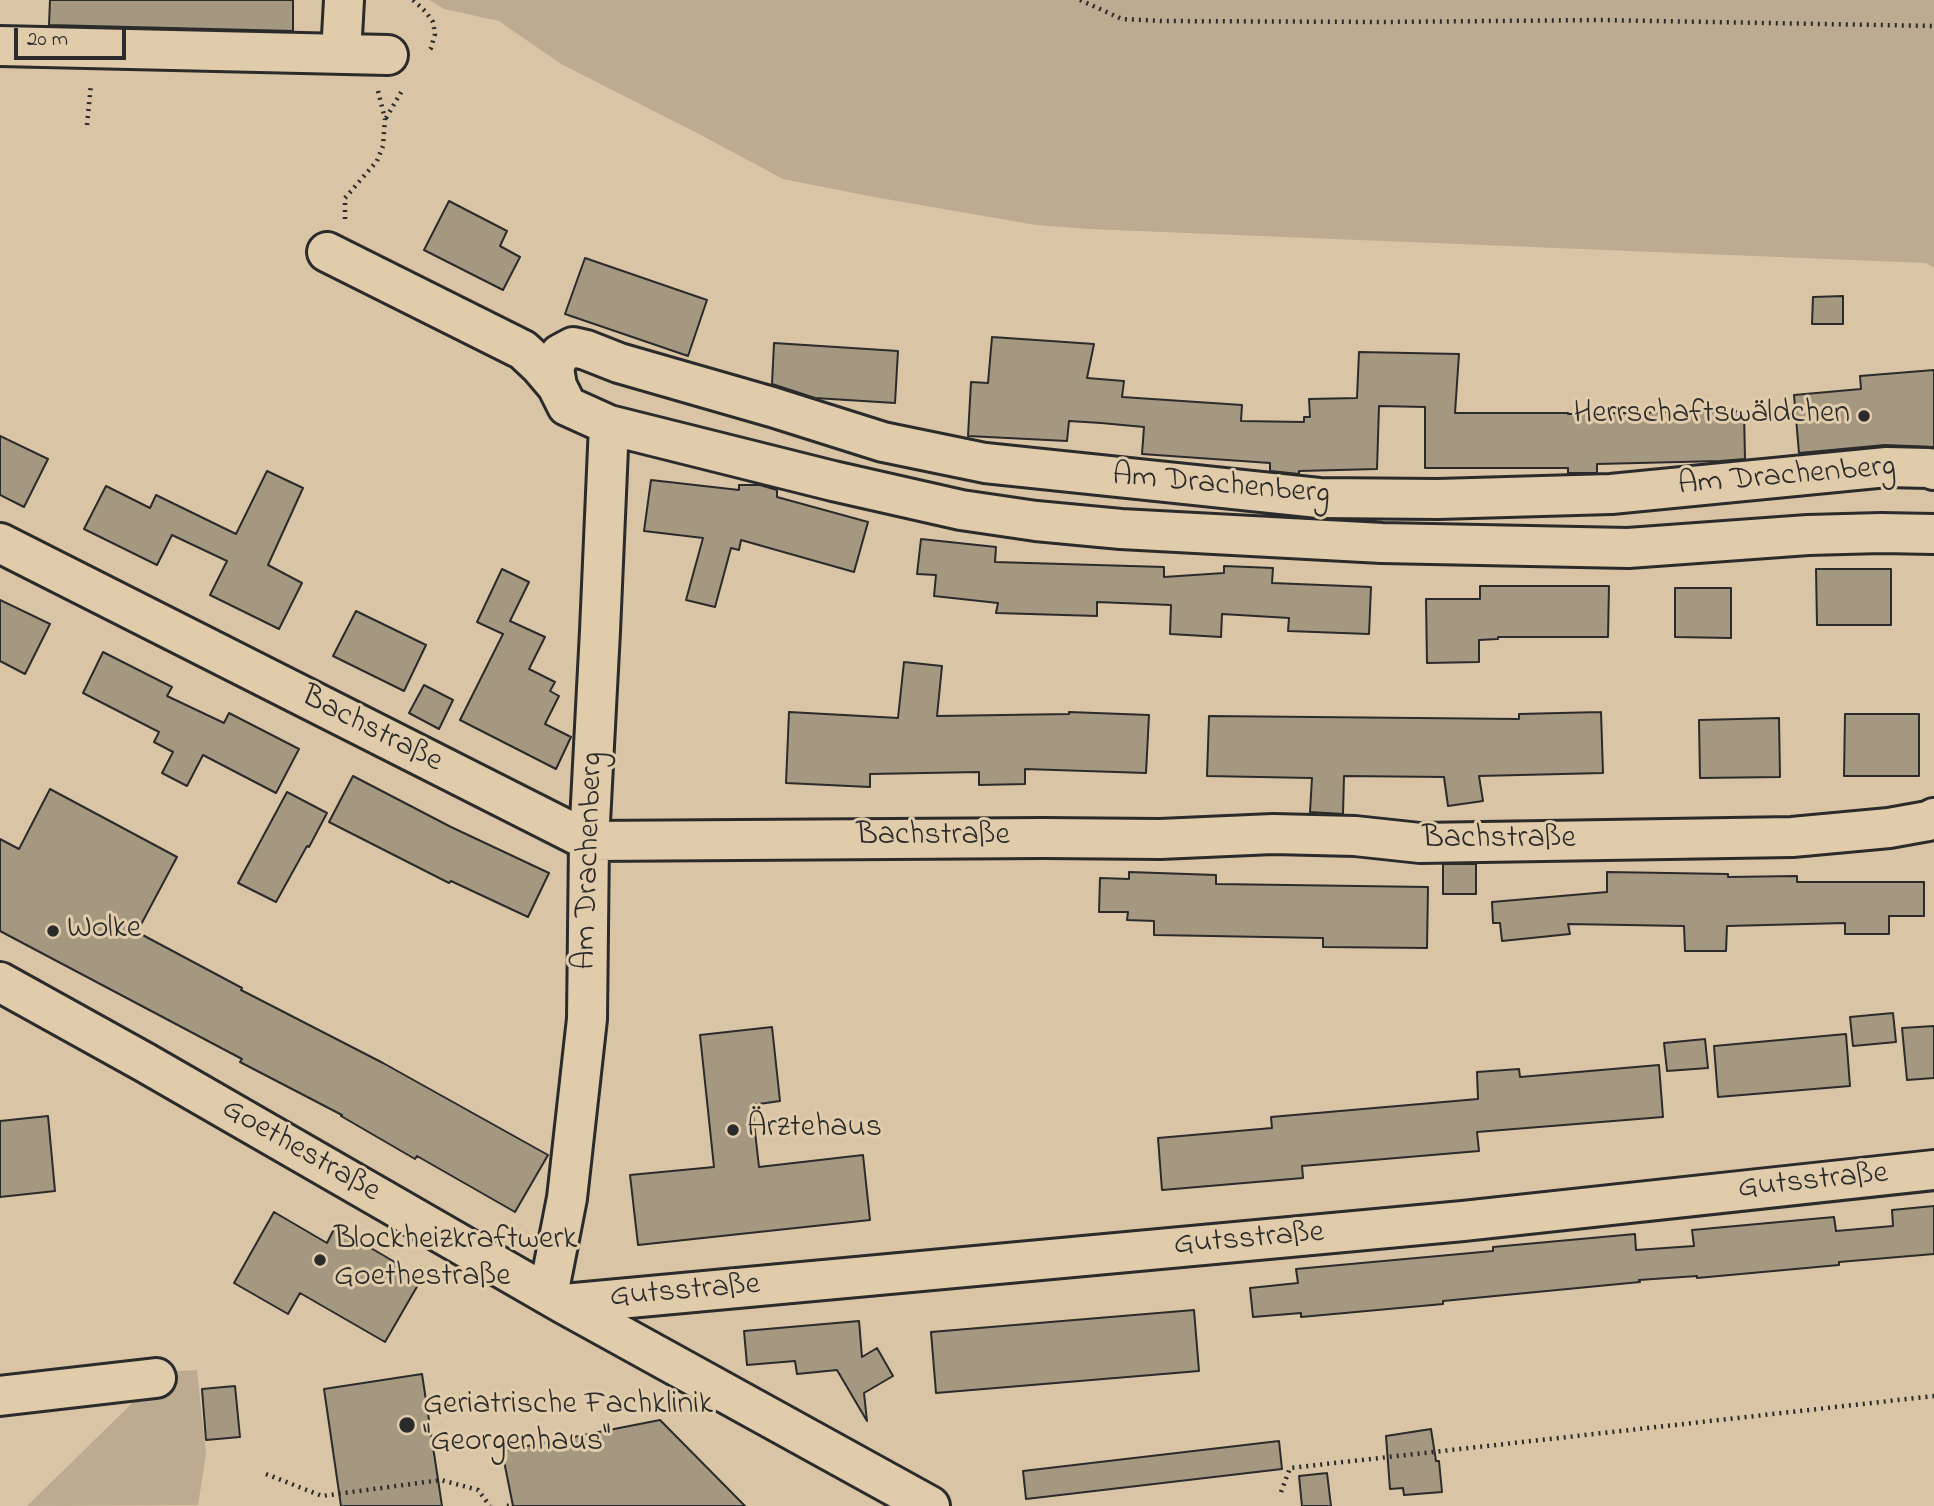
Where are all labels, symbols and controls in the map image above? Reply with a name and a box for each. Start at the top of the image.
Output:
scale bar [18,14,130,58]
text: 20 m [27,25,68,55]
place label: Herrschaftswäldchen [1574,397,1850,435]
marker: Herrschaftswäldchen [1856,408,1872,424]
street label: Am Drachenberg [1677,449,1897,507]
street label: Am Drachenberg [1111,458,1331,516]
street label: Bachstraße [294,679,448,783]
street label: Am Drachenberg [568,751,614,971]
street label: Bachstraße [856,819,1010,857]
street label: Bachstraße [1422,822,1576,860]
place label: Wolke [67,912,141,950]
marker: Wolke [45,923,61,939]
street label: Goethestraße [214,1091,386,1213]
place label: Ärztehaus [747,1111,882,1149]
marker: Ärztehaus [725,1122,741,1138]
street label: Gutsstraße [1736,1156,1890,1210]
street label: Gutsstraße [1172,1215,1326,1267]
place label: Blockheizkraftwerk Goethestraße [334,1223,577,1298]
marker: Blockheizkraftwerk Goethestraße [312,1252,328,1268]
street label: Gutsstraße [608,1267,762,1319]
place label: Geriatrische Fachklinik "Georgenhaus" [423,1388,713,1463]
marker: Geriatrische Fachklinik "Georgenhaus" [397,1415,417,1435]

